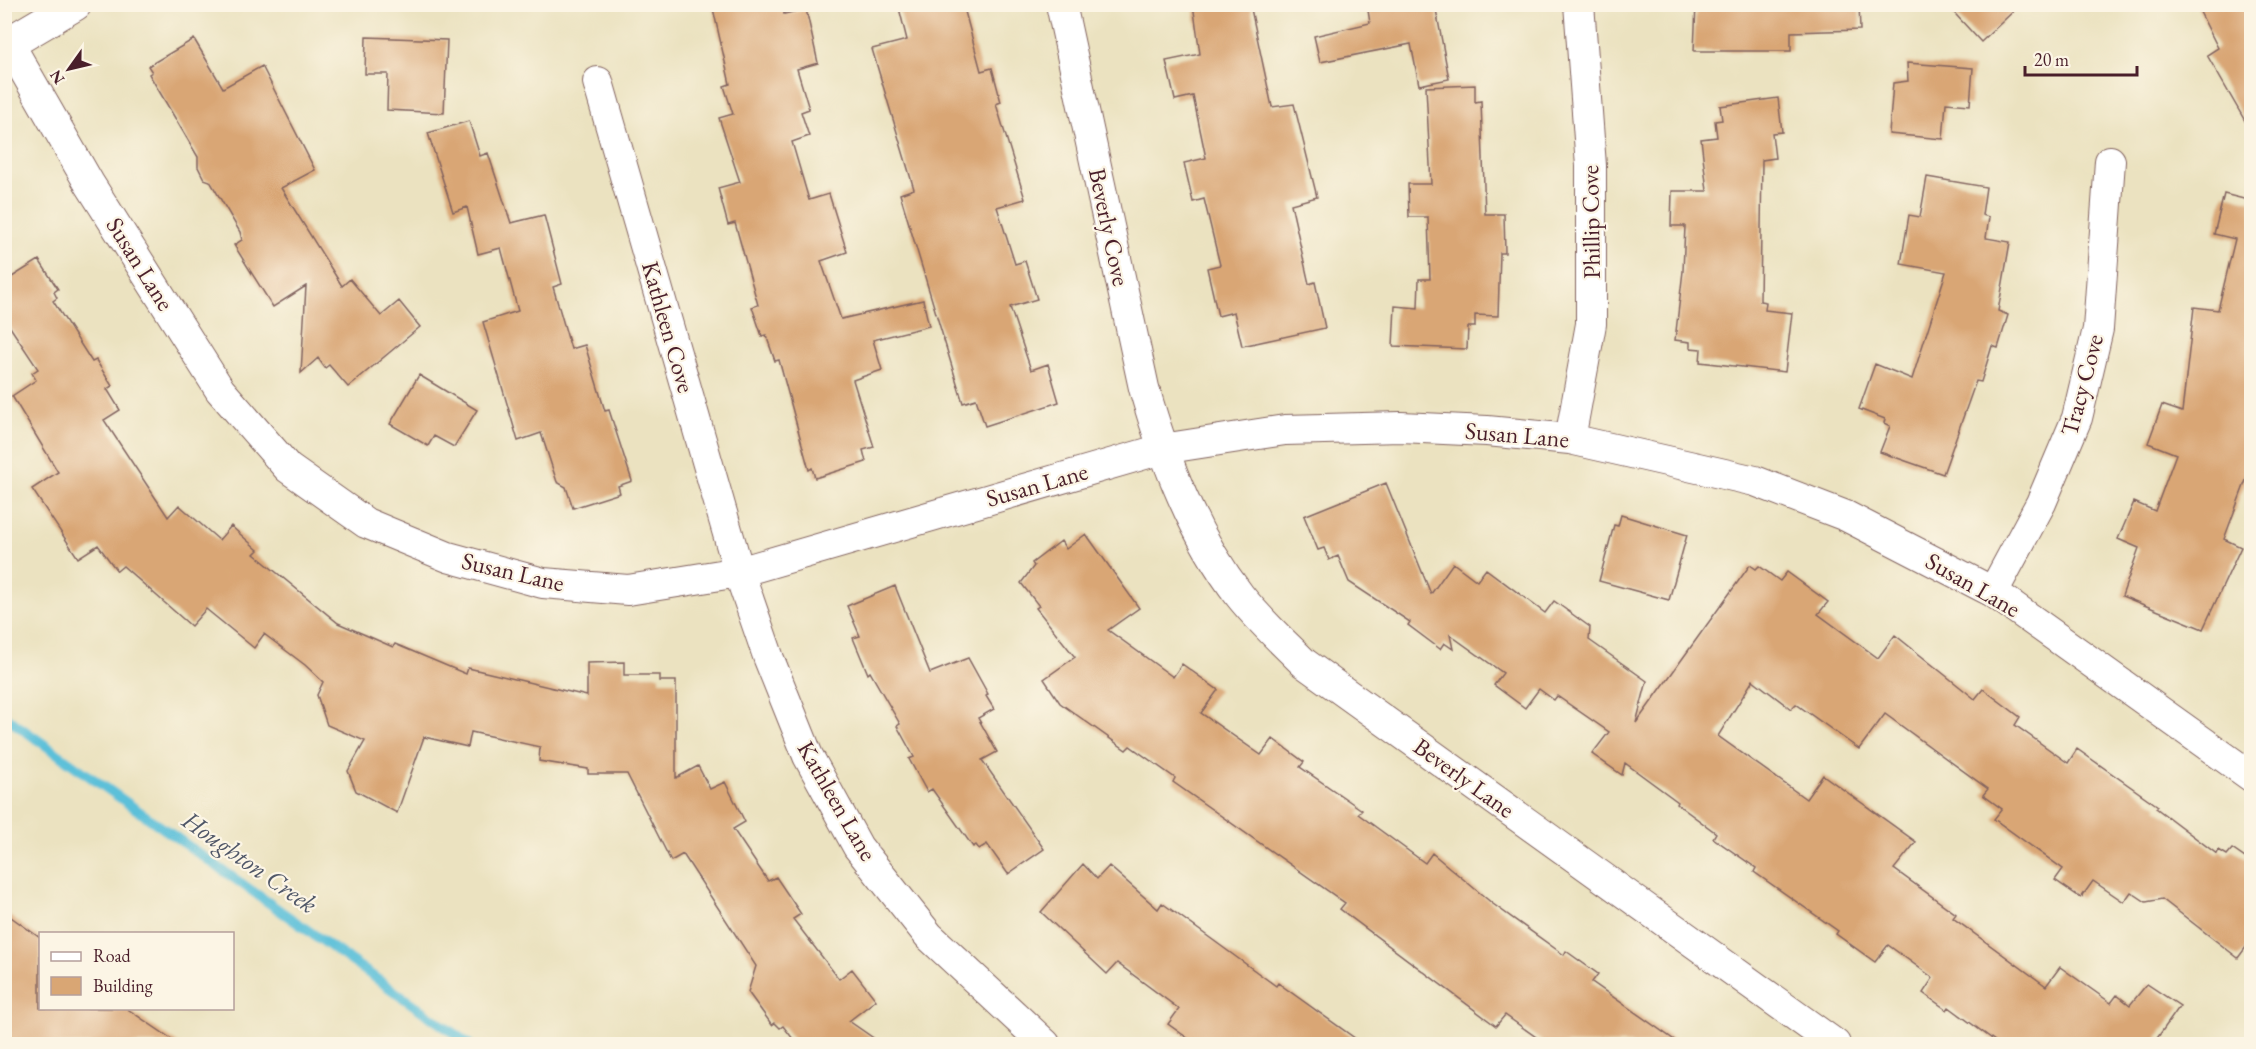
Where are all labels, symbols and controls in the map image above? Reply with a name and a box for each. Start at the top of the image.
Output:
north arrow [39,39,99,99]
scale bar [2025,39,2138,77]
text: 20 m [2034,48,2069,71]
text: N [45,66,69,88]
street label: Beverly Cove [1082,165,1137,289]
street label: Phillip Cove [1574,165,1607,279]
street label: Susan Lane [100,211,181,316]
street label: Kathleen Cove [635,258,702,396]
street label: Tracy Cove [2053,331,2110,439]
street label: Susan Lane [1464,415,1570,454]
street label: Susan Lane [982,455,1091,514]
street label: Susan Lane [459,545,567,598]
street label: Susan Lane [1920,545,2026,624]
street label: Beverly Lane [1408,731,1521,825]
street label: Kathleen Lane [791,735,884,866]
water label: Houghton Creek [175,802,324,921]
legend [39,932,234,1010]
text: Road [93,944,132,967]
text: Building [93,974,153,997]

